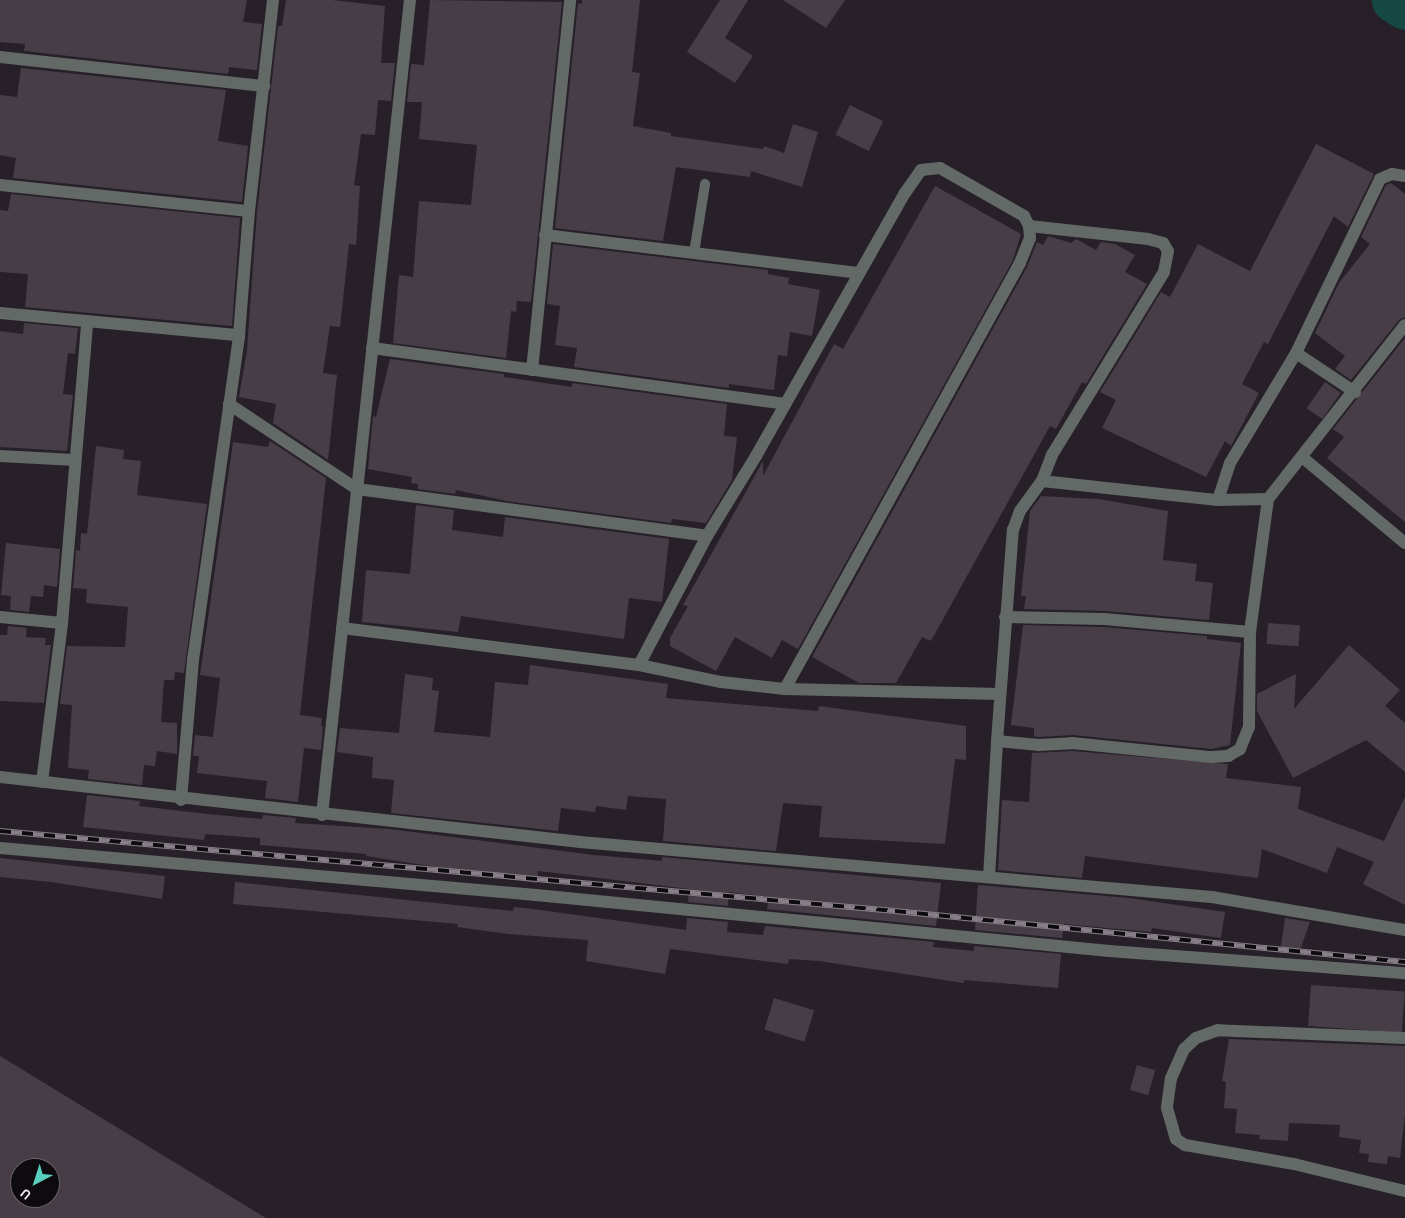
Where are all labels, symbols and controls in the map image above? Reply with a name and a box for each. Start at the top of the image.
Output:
north arrow [10,1158,60,1208]
text: U [18,1185,34,1202]

